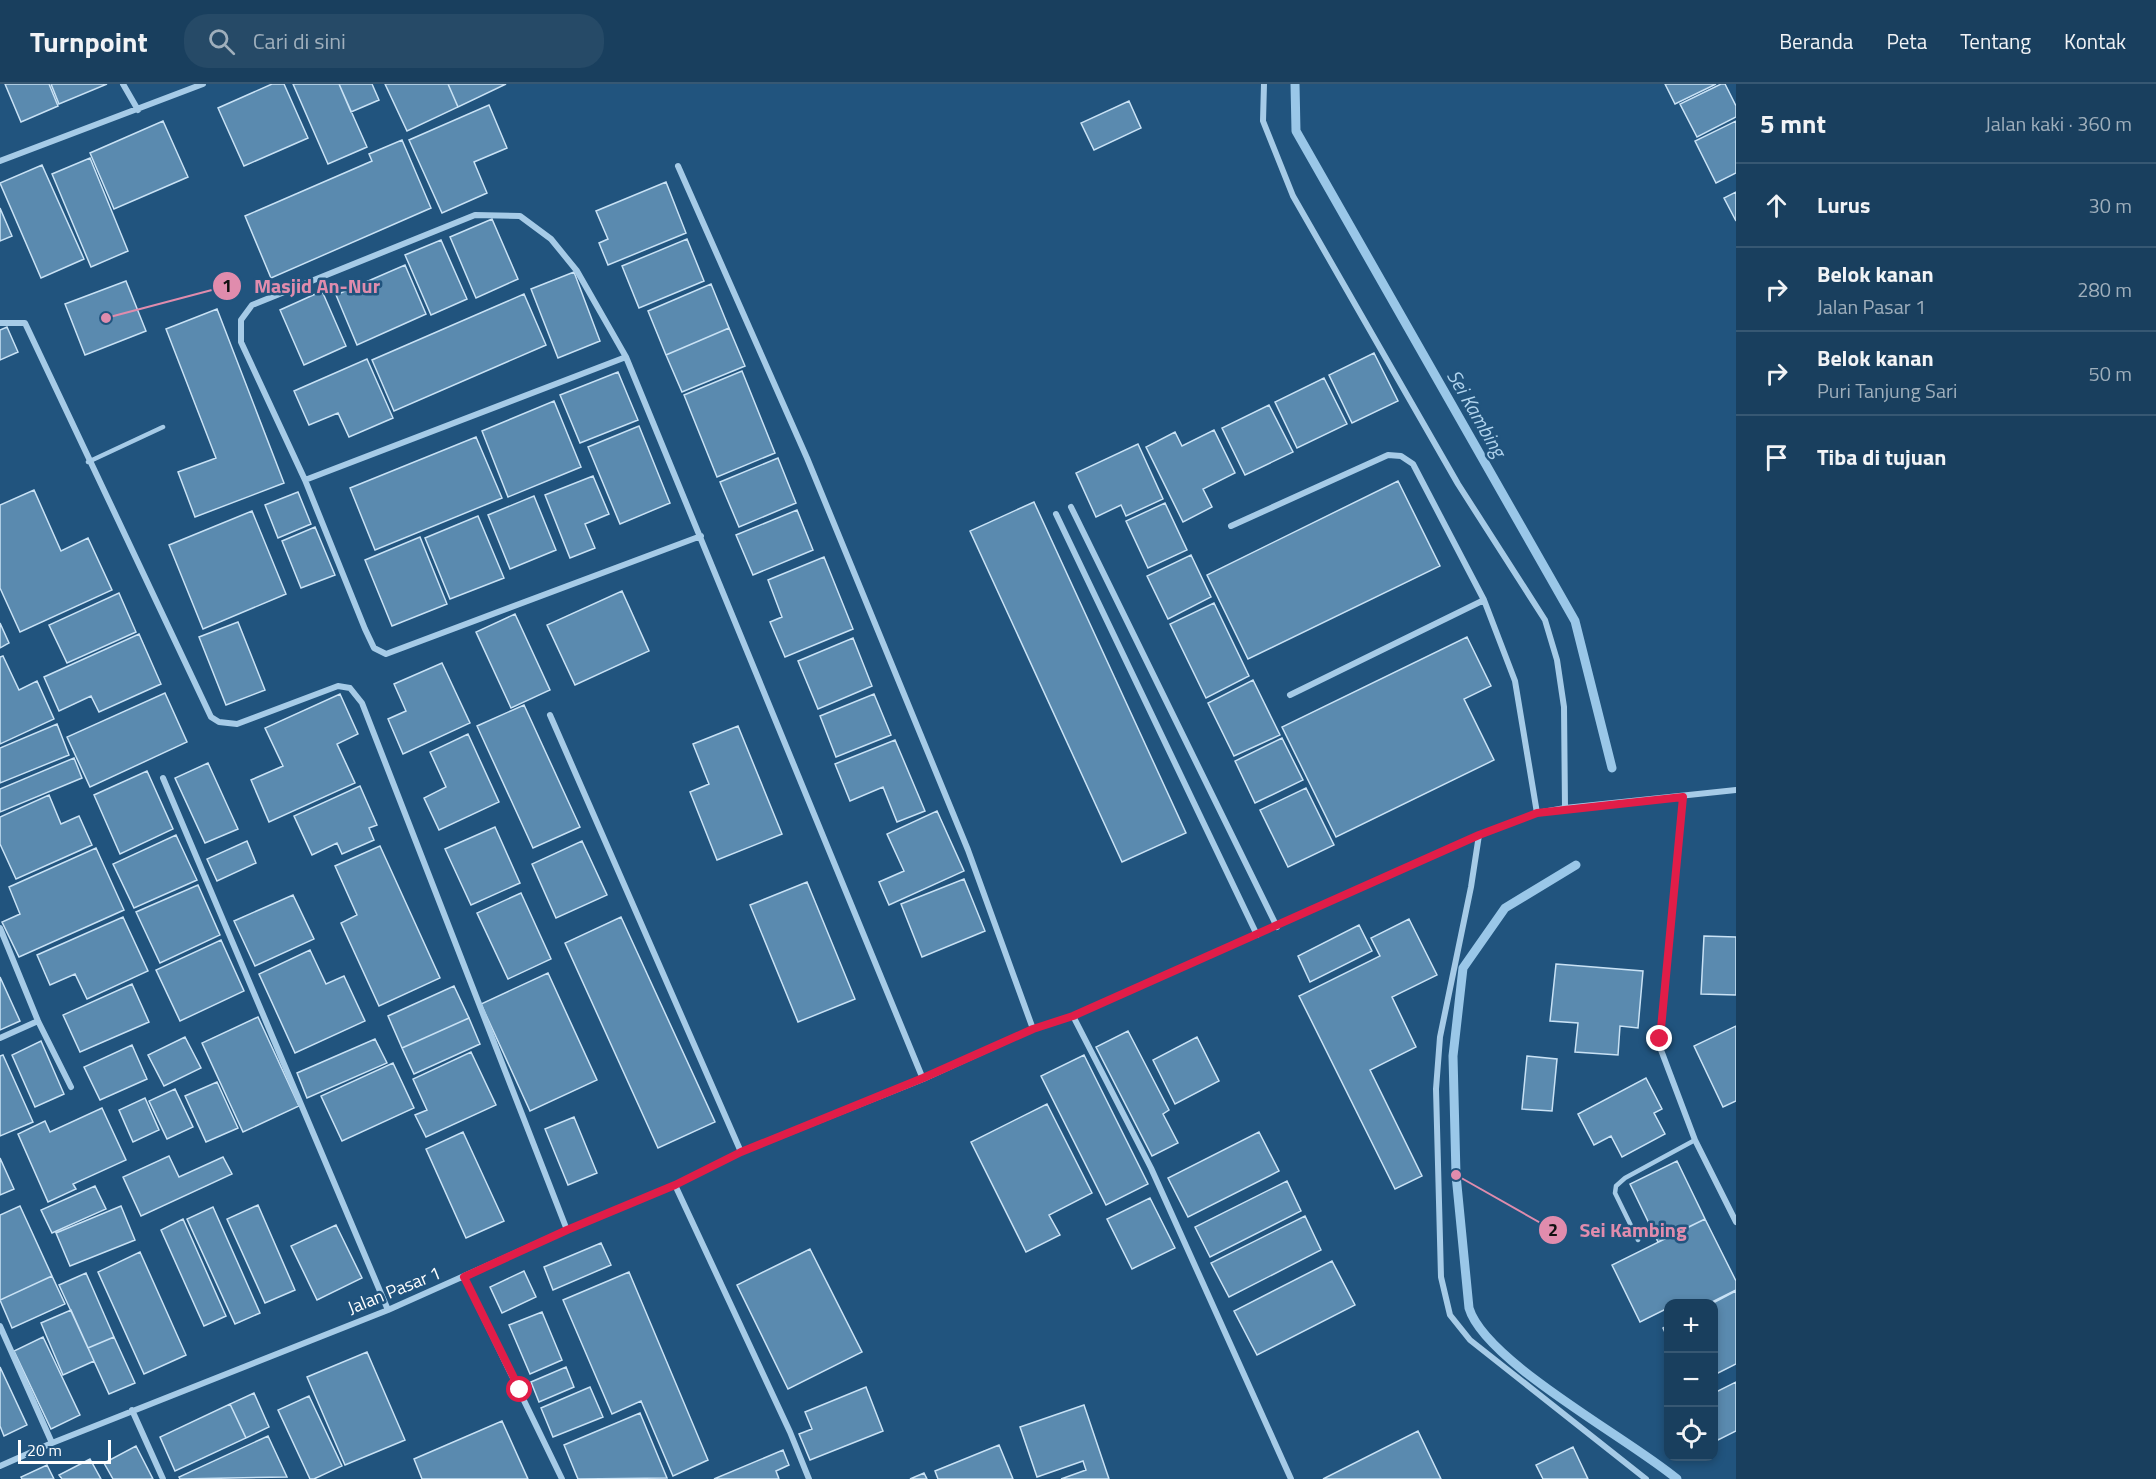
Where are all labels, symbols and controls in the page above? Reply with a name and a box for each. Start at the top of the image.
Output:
search box [184,14,604,68]
text: Turnpoint [30,20,148,63]
text: Cari di sini [253,24,346,58]
icon: search [205,25,238,58]
text: Beranda [1779,25,1853,57]
text: Peta [1886,25,1927,57]
text: Tentang [1960,25,2031,57]
text: Kontak [2064,25,2126,57]
text: 5 mnt [1760,104,1826,143]
text: Jalan kaki · 360 m [1985,108,2132,139]
text: Lurus [1817,188,1870,222]
icon: ahead [1760,189,1793,222]
text: 30 m [2088,190,2132,221]
text: Belok kanan [1817,257,1934,291]
callout: Masjid An-Nur [212,267,392,305]
text: Masjid An-Nur [254,270,381,301]
text: 1 [222,272,232,299]
icon: right [1760,273,1793,306]
text: 280 m [2077,274,2132,305]
text: Jalan Pasar 1 [1817,291,1926,322]
text: Belok kanan [1817,341,1934,375]
icon: right [1760,357,1793,390]
text: 50 m [2088,358,2132,389]
water label: Sei Kambing [1439,363,1516,465]
text: Puri Tanjung Sari [1817,375,1957,406]
text: Tiba di tujuan [1817,440,1946,474]
icon: arrive [1760,441,1793,474]
route end [1646,1025,1672,1051]
callout: Sei Kambing [1538,1211,1699,1249]
text: Sei Kambing [1579,1214,1687,1245]
text: 2 [1548,1216,1558,1243]
street label: Jalan Pasar 1 [343,1259,445,1321]
map controls [1664,1299,1718,1461]
button: + [1664,1299,1718,1353]
button: − [1664,1353,1718,1407]
route start [506,1376,532,1402]
button: locate [1664,1407,1718,1461]
scale bar [18,1437,111,1464]
text: 20 m [27,1438,62,1462]

